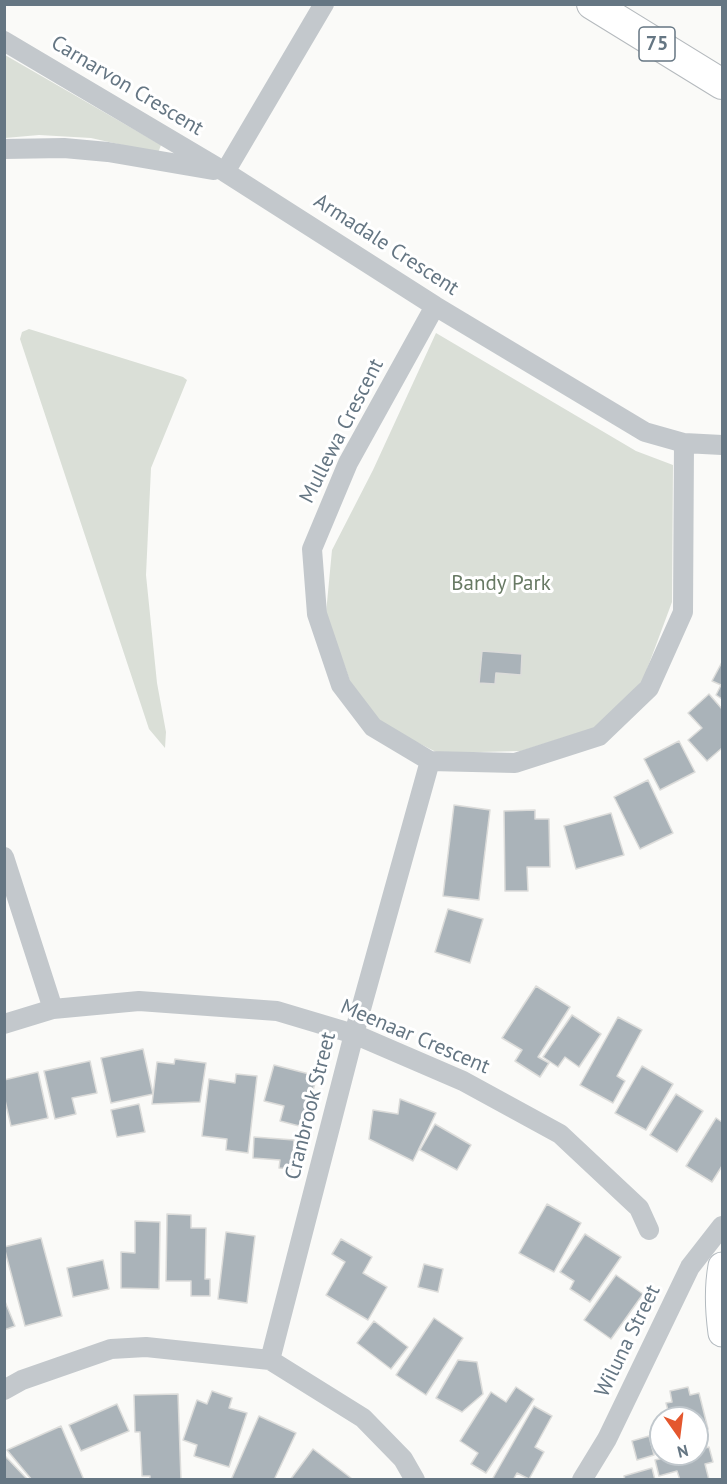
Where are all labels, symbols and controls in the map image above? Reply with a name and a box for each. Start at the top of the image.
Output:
road number: 75 [639,27,675,61]
street label: Carnarvon Crescent [46,31,208,141]
street label: Armadale Crescent [309,189,463,301]
street label: Mullewa Crescent [295,355,389,507]
park label: Bandy Park [451,571,551,597]
street label: Meenaar Crescent [337,994,493,1080]
street label: Cranbrook Street [281,1030,341,1182]
street label: Wiluna Street [590,1281,666,1401]
north arrow [649,1406,709,1466]
text: N [675,1441,690,1462]

